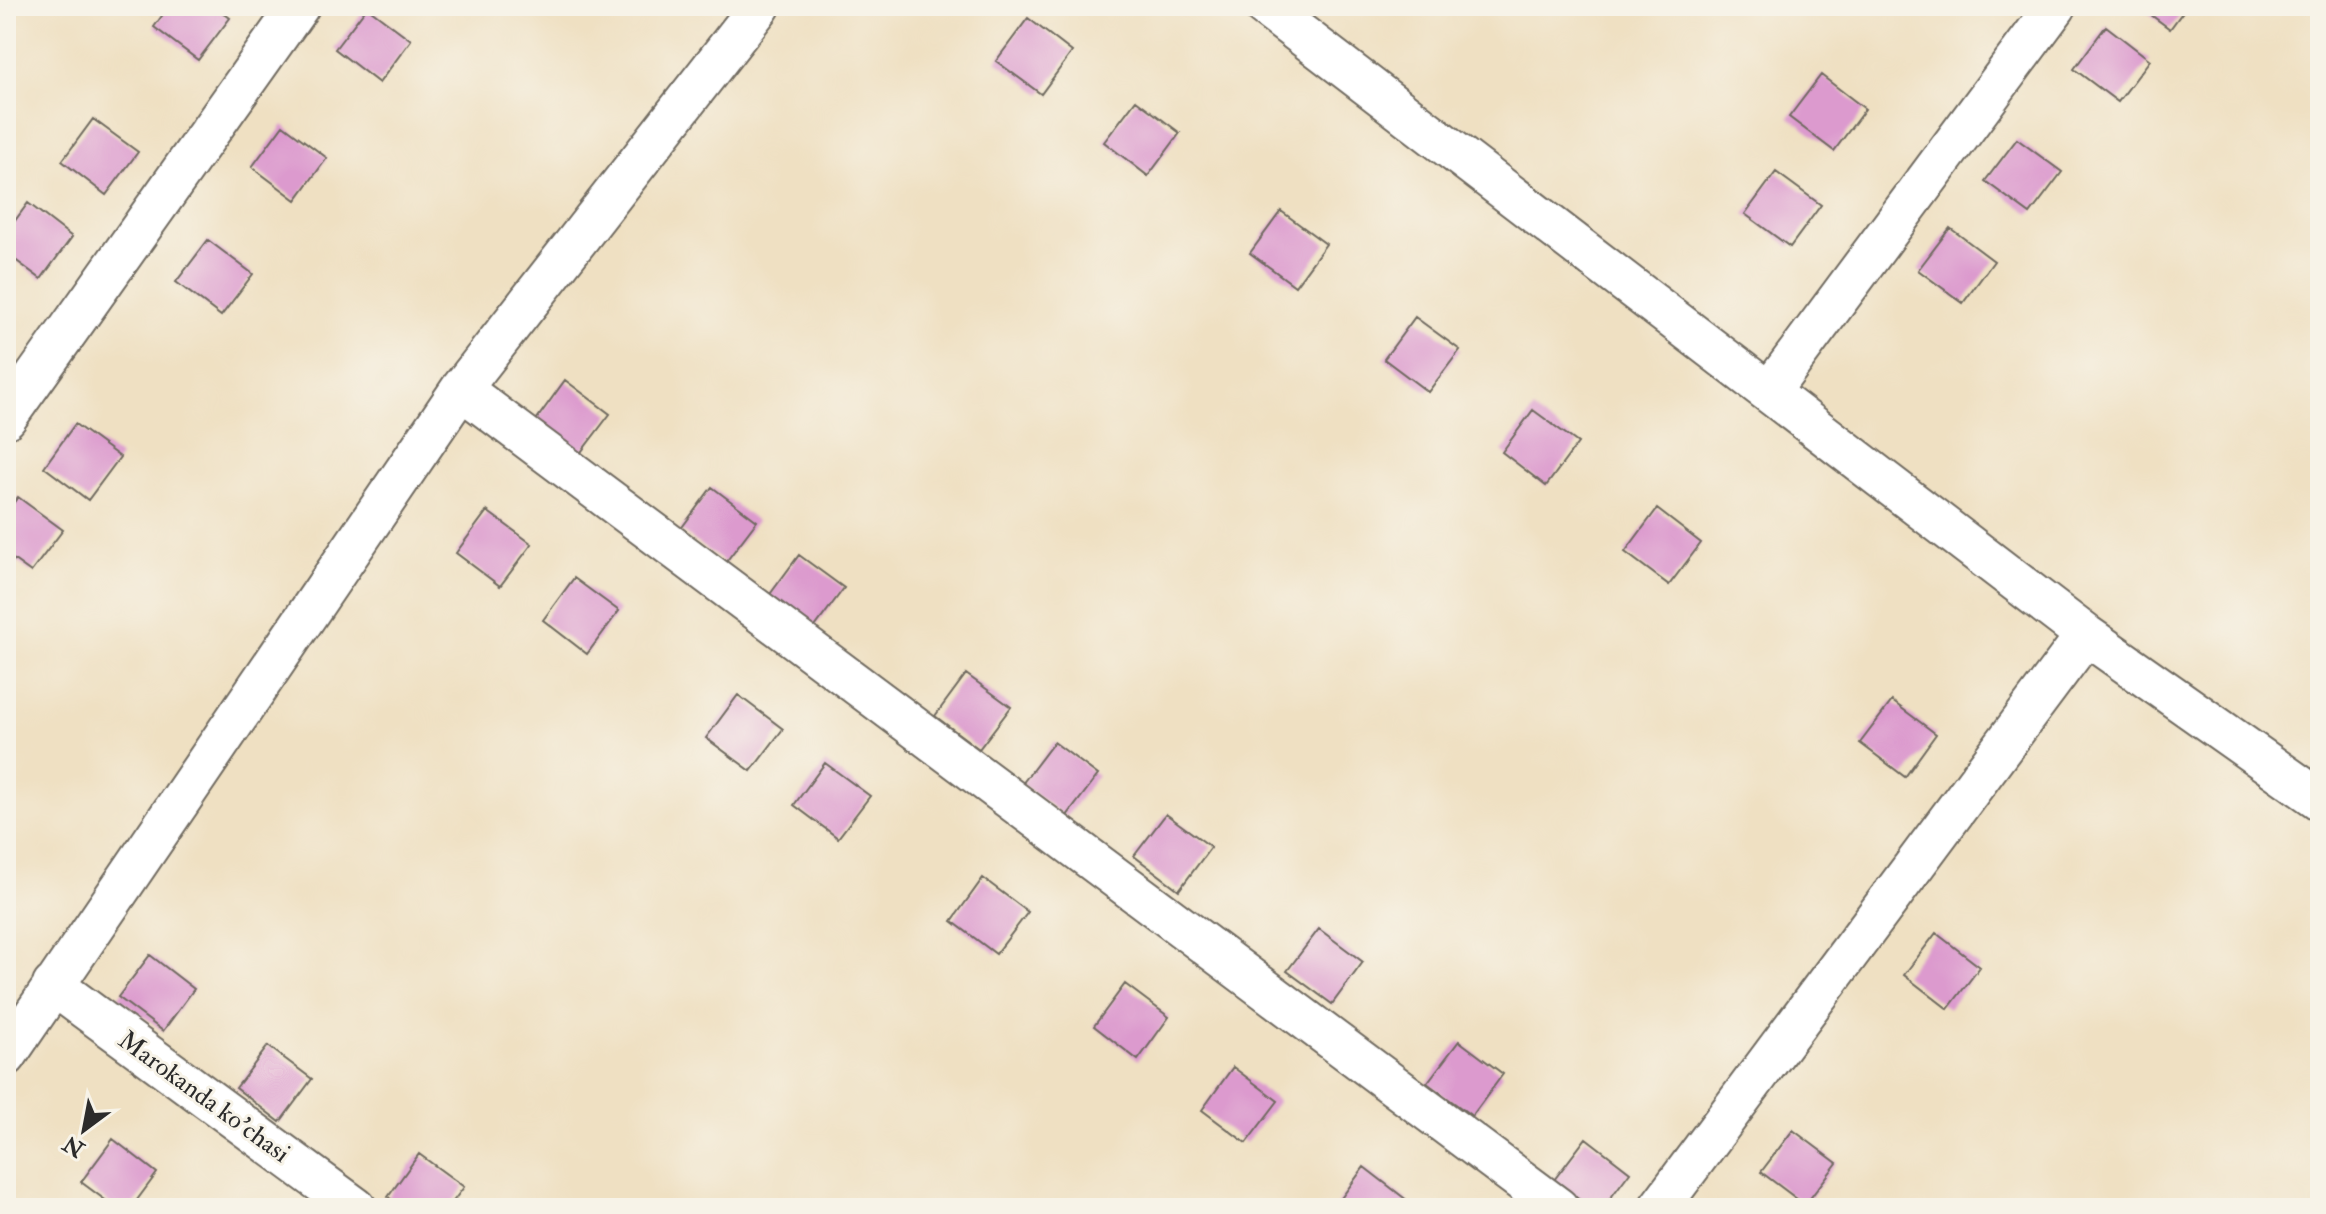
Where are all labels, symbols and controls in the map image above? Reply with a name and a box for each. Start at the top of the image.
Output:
street label: Marokanda ko'chasi [112,1024,296,1170]
north arrow [44,1090,124,1170]
text: N [58,1129,91,1164]

